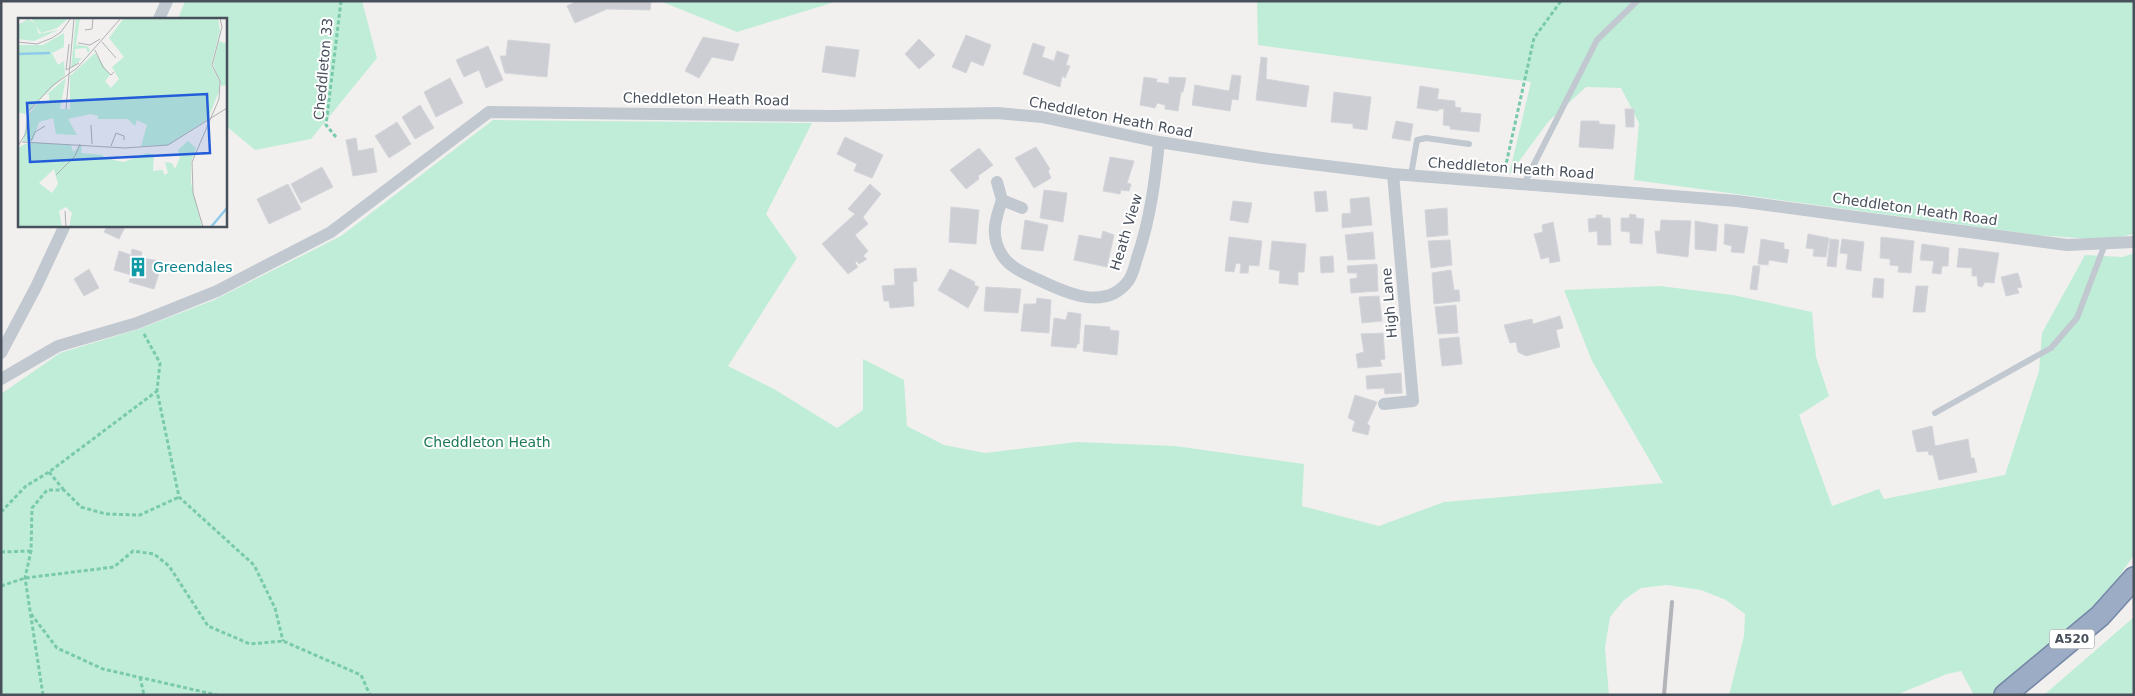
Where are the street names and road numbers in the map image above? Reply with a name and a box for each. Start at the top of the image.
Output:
street label: Cheddleton 33 [311,17,335,121]
street label: Cheddleton Heath Road [623,90,789,108]
street label: Cheddleton Heath Road [1028,93,1194,141]
street label: Cheddleton Heath Road [1427,154,1595,182]
street label: Cheddleton Heath Road [1831,189,1999,229]
street label: Heath View [1107,192,1145,272]
street label: High Lane [1378,267,1400,339]
road number: A520 [2050,630,2094,648]

